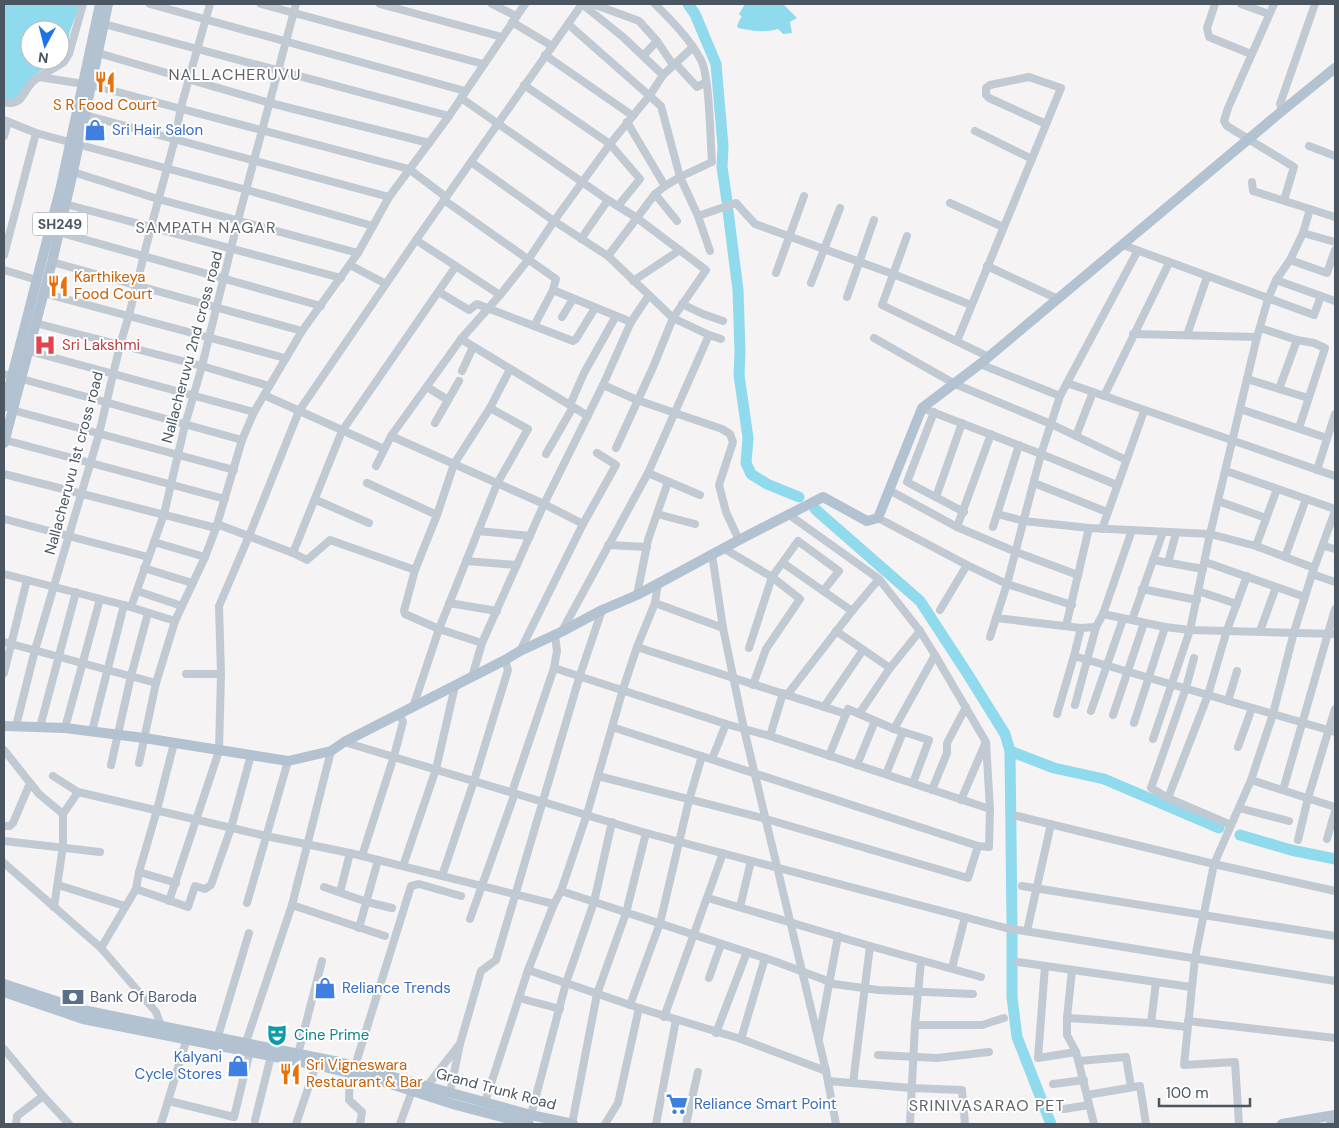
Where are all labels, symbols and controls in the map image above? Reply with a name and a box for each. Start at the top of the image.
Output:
north arrow [20,20,70,70]
text: N [37,48,50,67]
district label: NALLACHERUVU [168,64,302,85]
restaurant icon: S R Food Court [92,69,118,95]
place label: S R Food Court [53,95,157,115]
shop icon: Sri Hair Salon [82,117,108,143]
place label: Sri Hair Salon [112,120,203,140]
road number: SH249 [32,212,88,235]
district label: SAMPATH NAGAR [135,217,277,238]
street label: Nallacheruvu 2nd cross road [157,249,227,445]
place label: Karthikeya Food Court [74,267,153,304]
restaurant icon: Karthikeya Food Court [45,273,71,299]
hospital icon: Sri Lakshmi [32,332,58,358]
place label: Sri Lakshmi [62,335,140,355]
street label: Nallacheruvu 1st cross road [40,369,108,557]
shop icon: Reliance Trends [312,975,338,1001]
place label: Reliance Trends [342,978,451,998]
bank icon: Bank Of Baroda [60,984,86,1010]
place label: Bank Of Baroda [90,987,197,1007]
theatre icon: Cine Prime [264,1022,290,1048]
place label: Cine Prime [294,1025,369,1045]
place label: Kalyani Cycle Stores [135,1047,222,1084]
shop icon: Kalyani Cycle Stores [225,1053,251,1079]
place label: Sri Vigneswara Restaurant & Bar [306,1055,423,1092]
restaurant icon: Sri Vigneswara Restaurant & Bar [277,1061,303,1087]
street label: Grand Trunk Road [434,1063,558,1115]
scale bar [1159,1076,1250,1108]
text: 100 m [1166,1083,1209,1103]
supermarket icon: Reliance Smart Point [664,1091,690,1117]
place label: Reliance Smart Point [694,1094,837,1114]
district label: SRINIVASARAO PET [909,1095,1065,1116]

